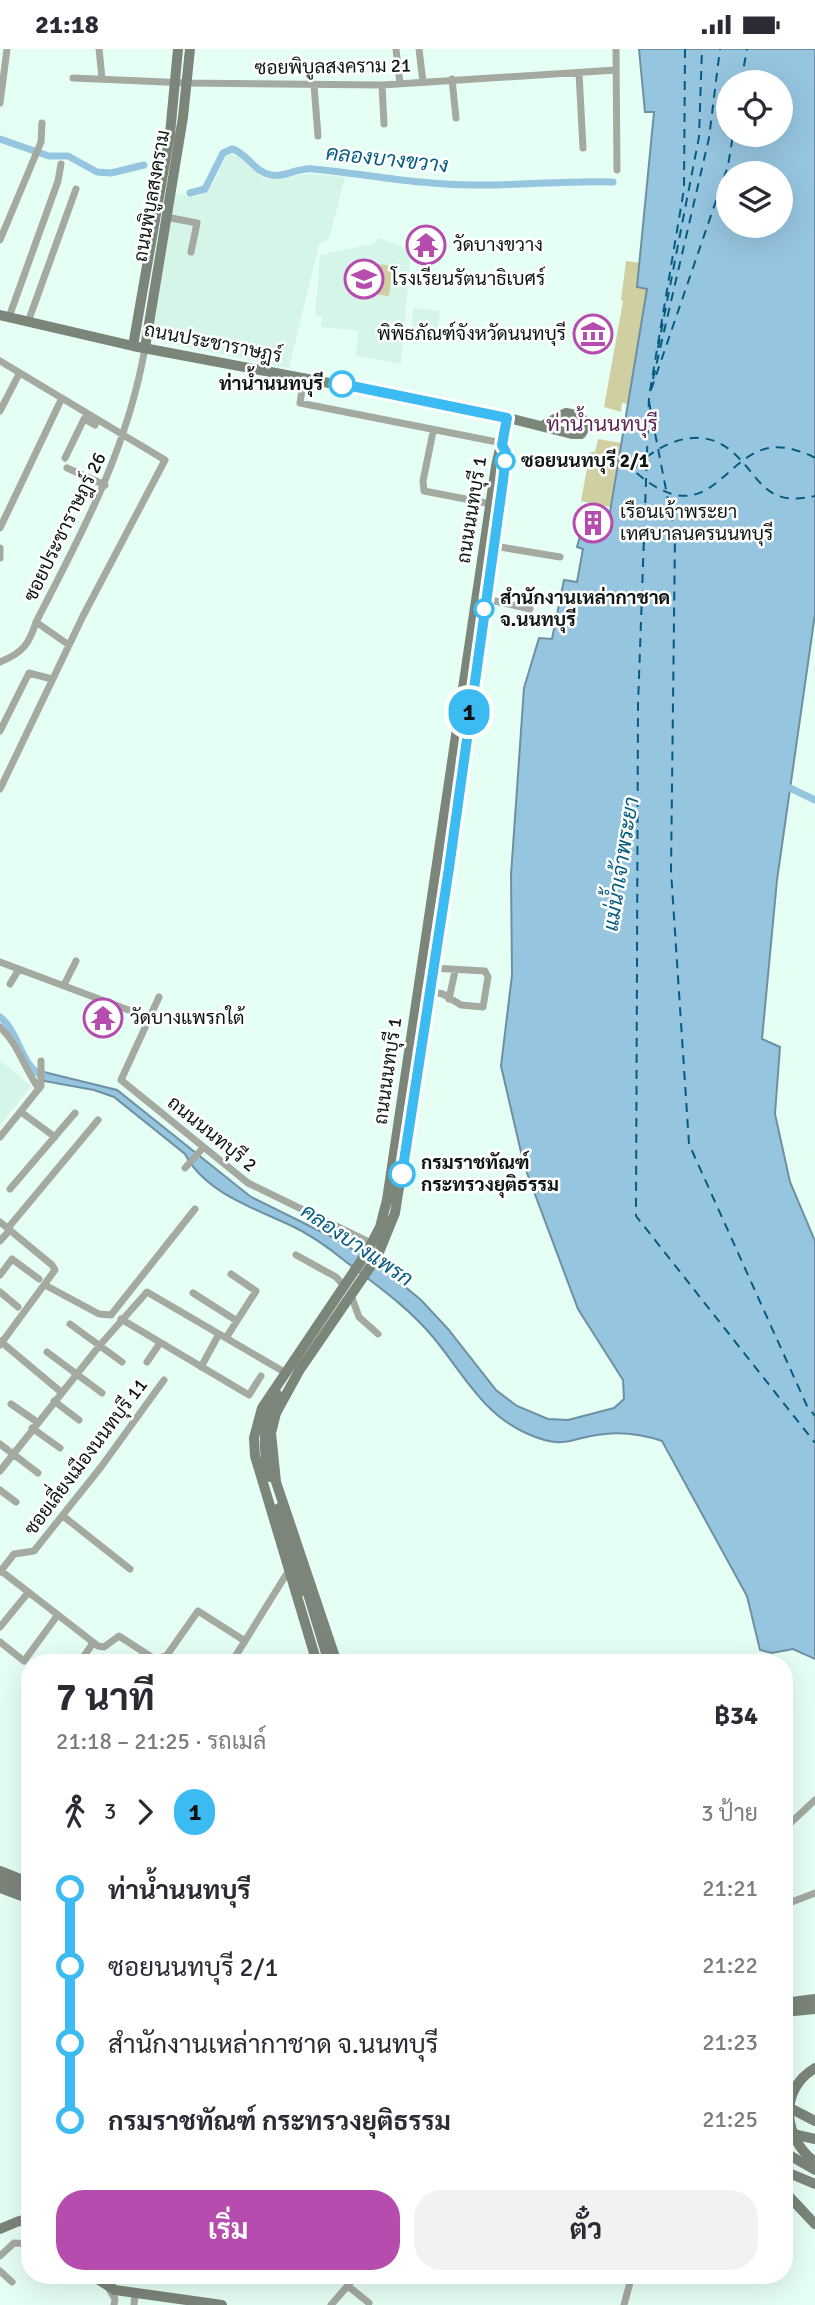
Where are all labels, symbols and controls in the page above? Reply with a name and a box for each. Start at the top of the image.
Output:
text: 21:18 [35,9,99,41]
street label: ซอยพิบูลสงคราม 21 [255,54,411,81]
map controls [716,70,793,238]
button: locate [716,70,793,147]
street label: ถนนพิบูลสงคราม [129,128,176,264]
water label: คลองบางขวาง [325,140,449,178]
button: layers [716,161,793,238]
temple icon: วัดบางขวาง [405,224,447,266]
place label: วัดบางขวาง [453,233,543,257]
school or university icon: โรงเรียนรัตนาธิเบศร์ [343,258,385,300]
place label: โรงเรียนรัตนาธิเบศร์ [390,266,545,291]
museum icon: พิพิธภัณฑ์จังหวัดนนทบุรี [572,313,614,355]
street label: ถนนประชาราษฎร์ [142,317,284,368]
place label: พิพิธภัณฑ์จังหวัดนนทบุรี [377,321,566,346]
place label: ท่าน้ำนนทบุรี [219,366,323,398]
marker: ท่าน้ำนนทบุรี [329,371,355,397]
district label: ท่าน้ำนนทบุรี [546,406,658,438]
street label: ซอยประชาราษฎร์ 26 [18,448,112,606]
place label: ซอยนนทบุรี 2/1 [521,448,649,475]
marker: ซอยนนทบุรี 2/1 [495,451,515,471]
street label: ถนนนนทบุรี 1 [451,455,492,565]
place label: เรือนเจ้าพระยา เทศบาลนครนนทบุรี [620,500,773,546]
building icon: เรือนเจ้าพระยา เทศบาลนครนนทบุรี [572,502,614,544]
place label: สำนักงานเหล่ากาชาด จ.นนทบุรี [500,586,670,634]
marker: สำนักงานเหล่ากาชาด จ.นนทบุรี [474,599,494,619]
line badge: 1 [446,689,492,735]
text: 1 [463,697,475,727]
water label: แม่น้ำเจ้าพระยา [593,794,644,933]
temple icon: วัดบางแพรกใต้ [82,997,124,1039]
place label: วัดบางแพรกใต้ [130,1005,245,1030]
street label: ถนนนนทบุรี 1 [368,1016,407,1126]
street label: ถนนนนทบุรี 2 [163,1090,262,1177]
place label: กรมราชทัณฑ์ กระทรวงยุติธรรม [421,1150,559,1199]
marker: กรมราชทัณฑ์ กระทรวงยุติธรรม [389,1161,415,1187]
water label: คลองบางแพรก [296,1198,418,1292]
street label: ซอยเลี่ยงเมืองนนทบุรี 11 [14,1370,153,1540]
text: 7 นาที [56,1674,155,1721]
text: ฿34 [714,1700,758,1732]
text: 21:18 – 21:25 · รถเมล์ [56,1727,266,1756]
icon: walk [56,1793,94,1831]
icon: forward [126,1793,164,1831]
text: 3 [104,1797,116,1826]
text: 1 [188,1797,201,1827]
text: 3 ป้าย [701,1799,758,1828]
text: 21:21 [702,1874,758,1903]
text: ท่าน้ำนนทบุรี [108,1875,250,1907]
text: 21:22 [702,1951,758,1980]
text: ซอยนนทบุรี 2/1 [108,1952,278,1984]
text: 21:23 [702,2028,758,2057]
text: สำนักงานเหล่ากาชาด จ.นนทบุรี [108,2029,438,2061]
text: 21:25 [702,2105,758,2134]
text: กรมราชทัณฑ์ กระทรวงยุติธรรม [108,2106,451,2138]
button: เริ่ม [56,2190,400,2270]
button: ตั๋ว [414,2190,758,2270]

